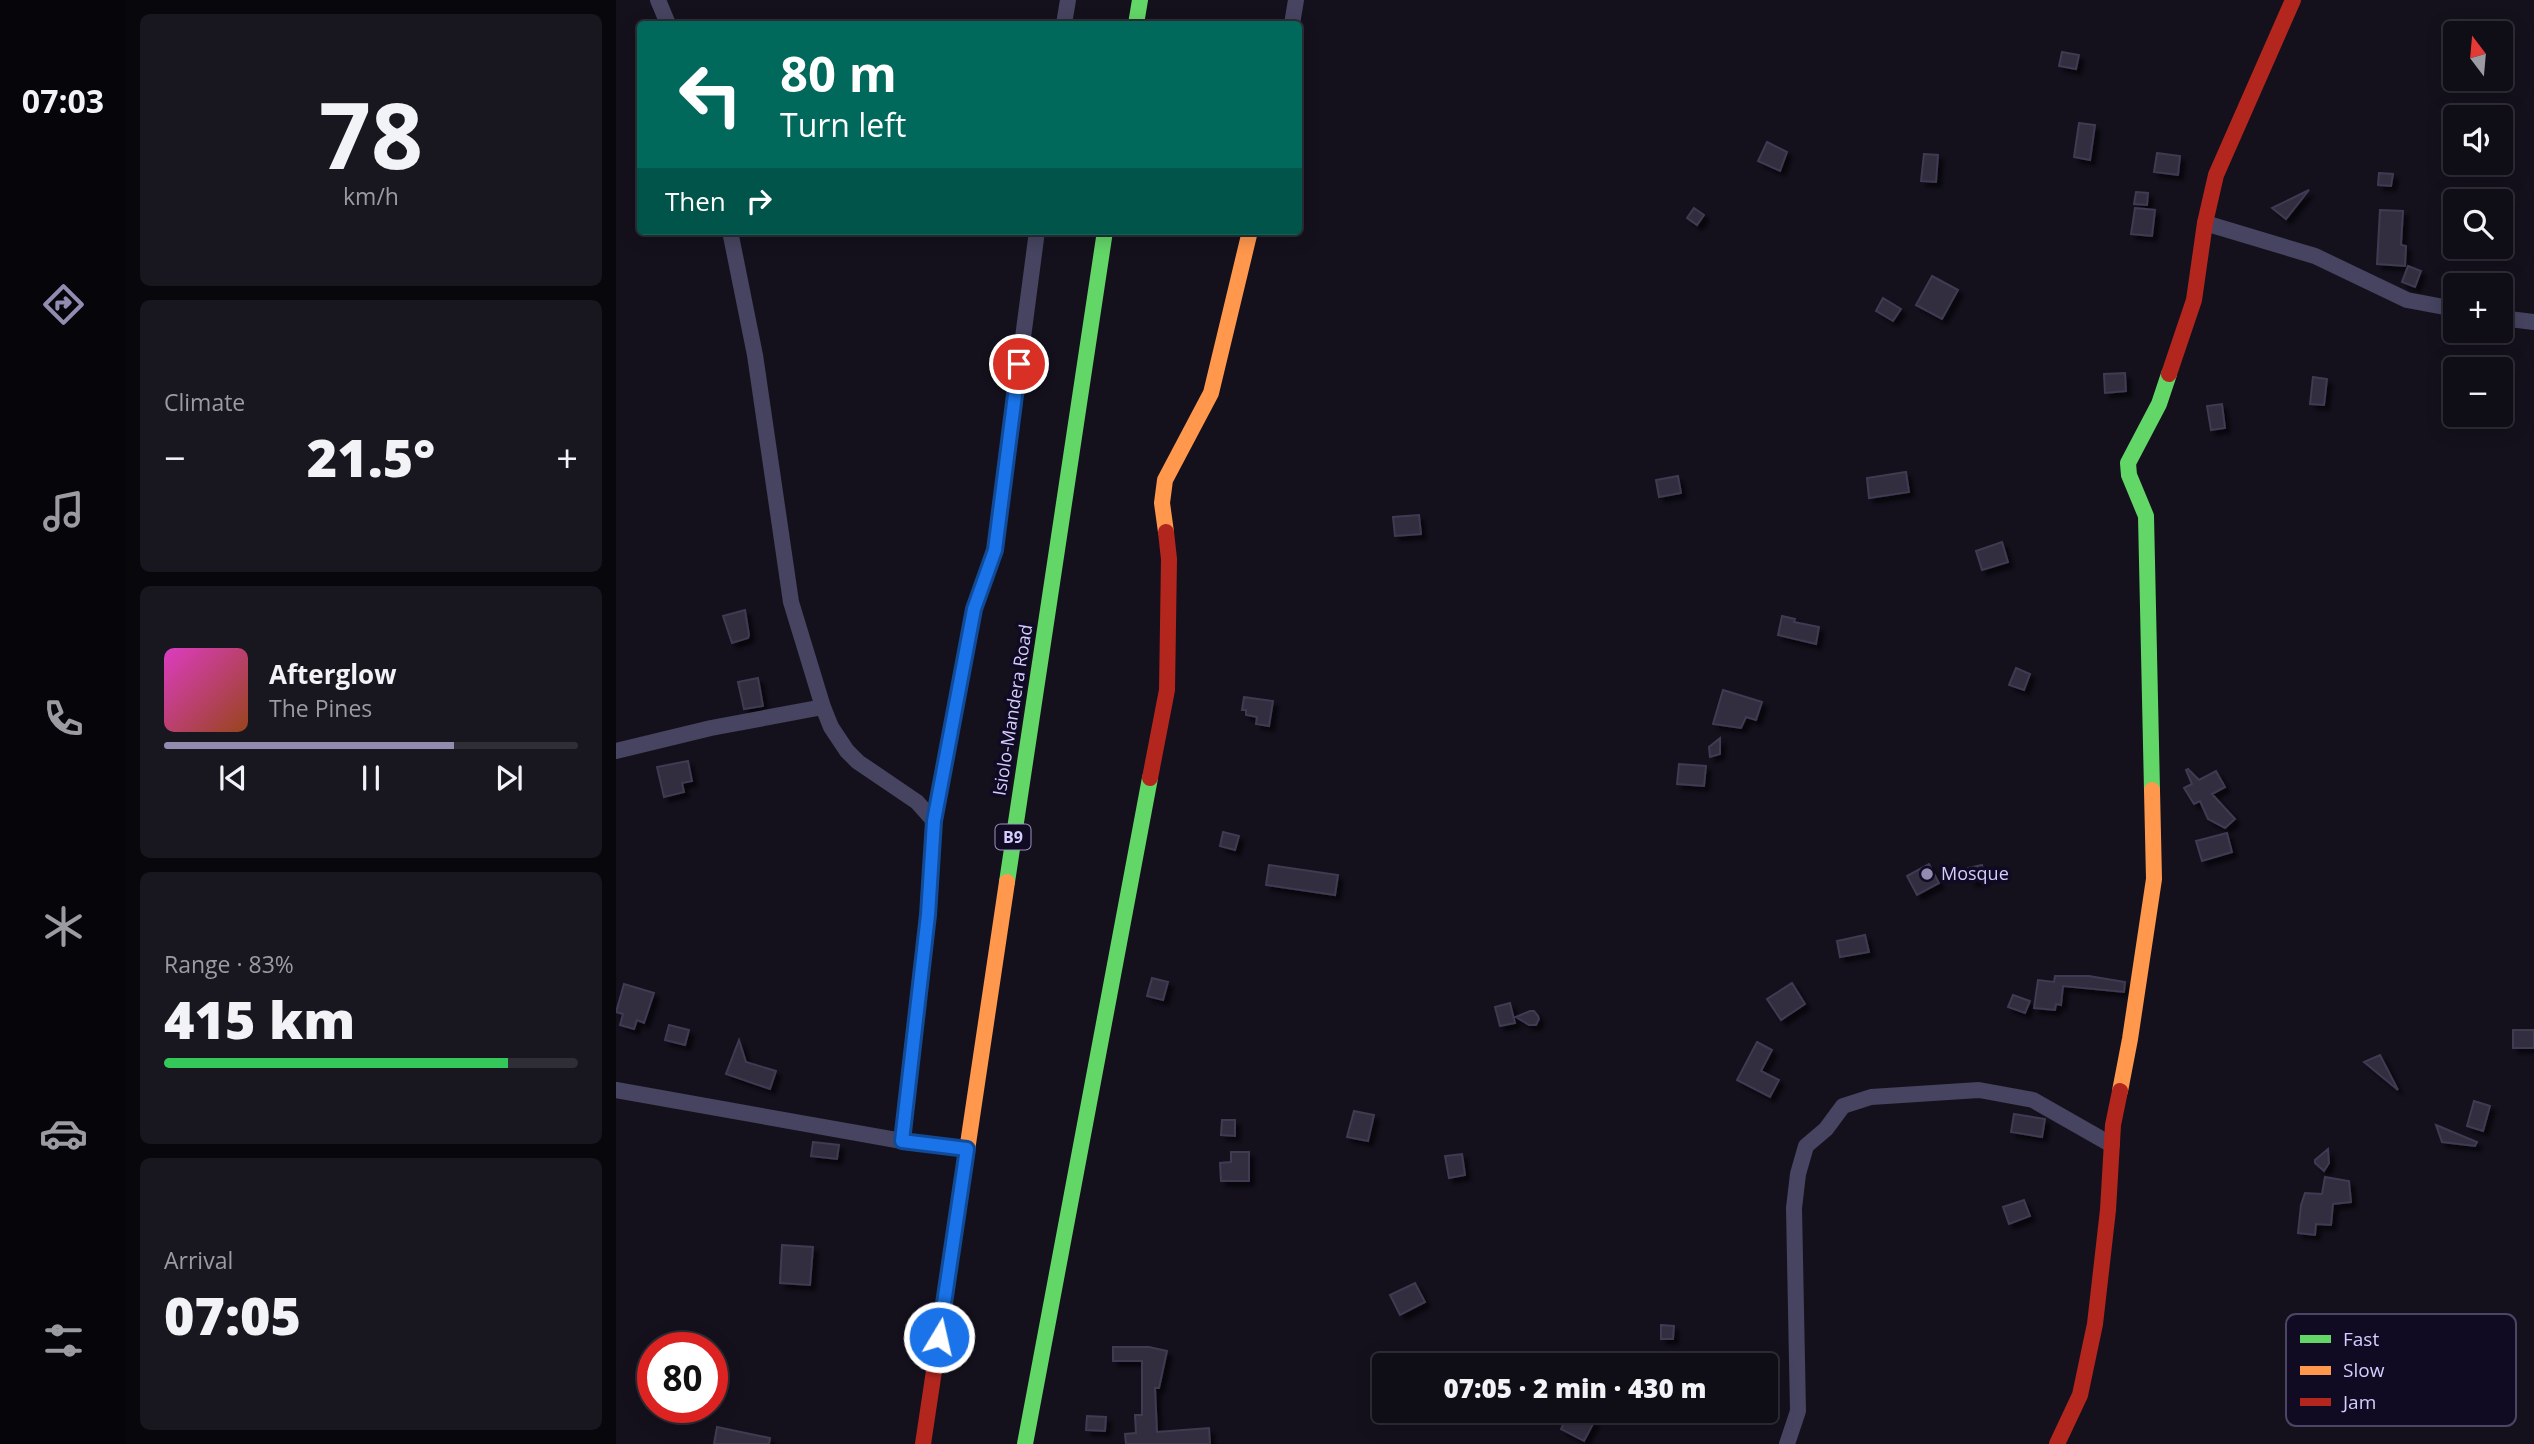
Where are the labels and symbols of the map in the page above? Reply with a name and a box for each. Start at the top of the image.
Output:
north arrow [2443,21,2513,91]
pin [989,334,1049,394]
street label: Isiolo-Mandera Road [987,622,1037,797]
road number: B9 [996,824,1030,850]
place label: Mosque [1941,861,2009,885]
marker: Mosque [1919,866,1935,882]
position arrow [902,1300,976,1374]
legend [2286,1314,2516,1426]
text: Fast [2343,1326,2379,1352]
speed limit sign: 80 [637,1332,728,1423]
text: Slow [2343,1357,2385,1383]
text: Jam [2341,1389,2376,1415]

